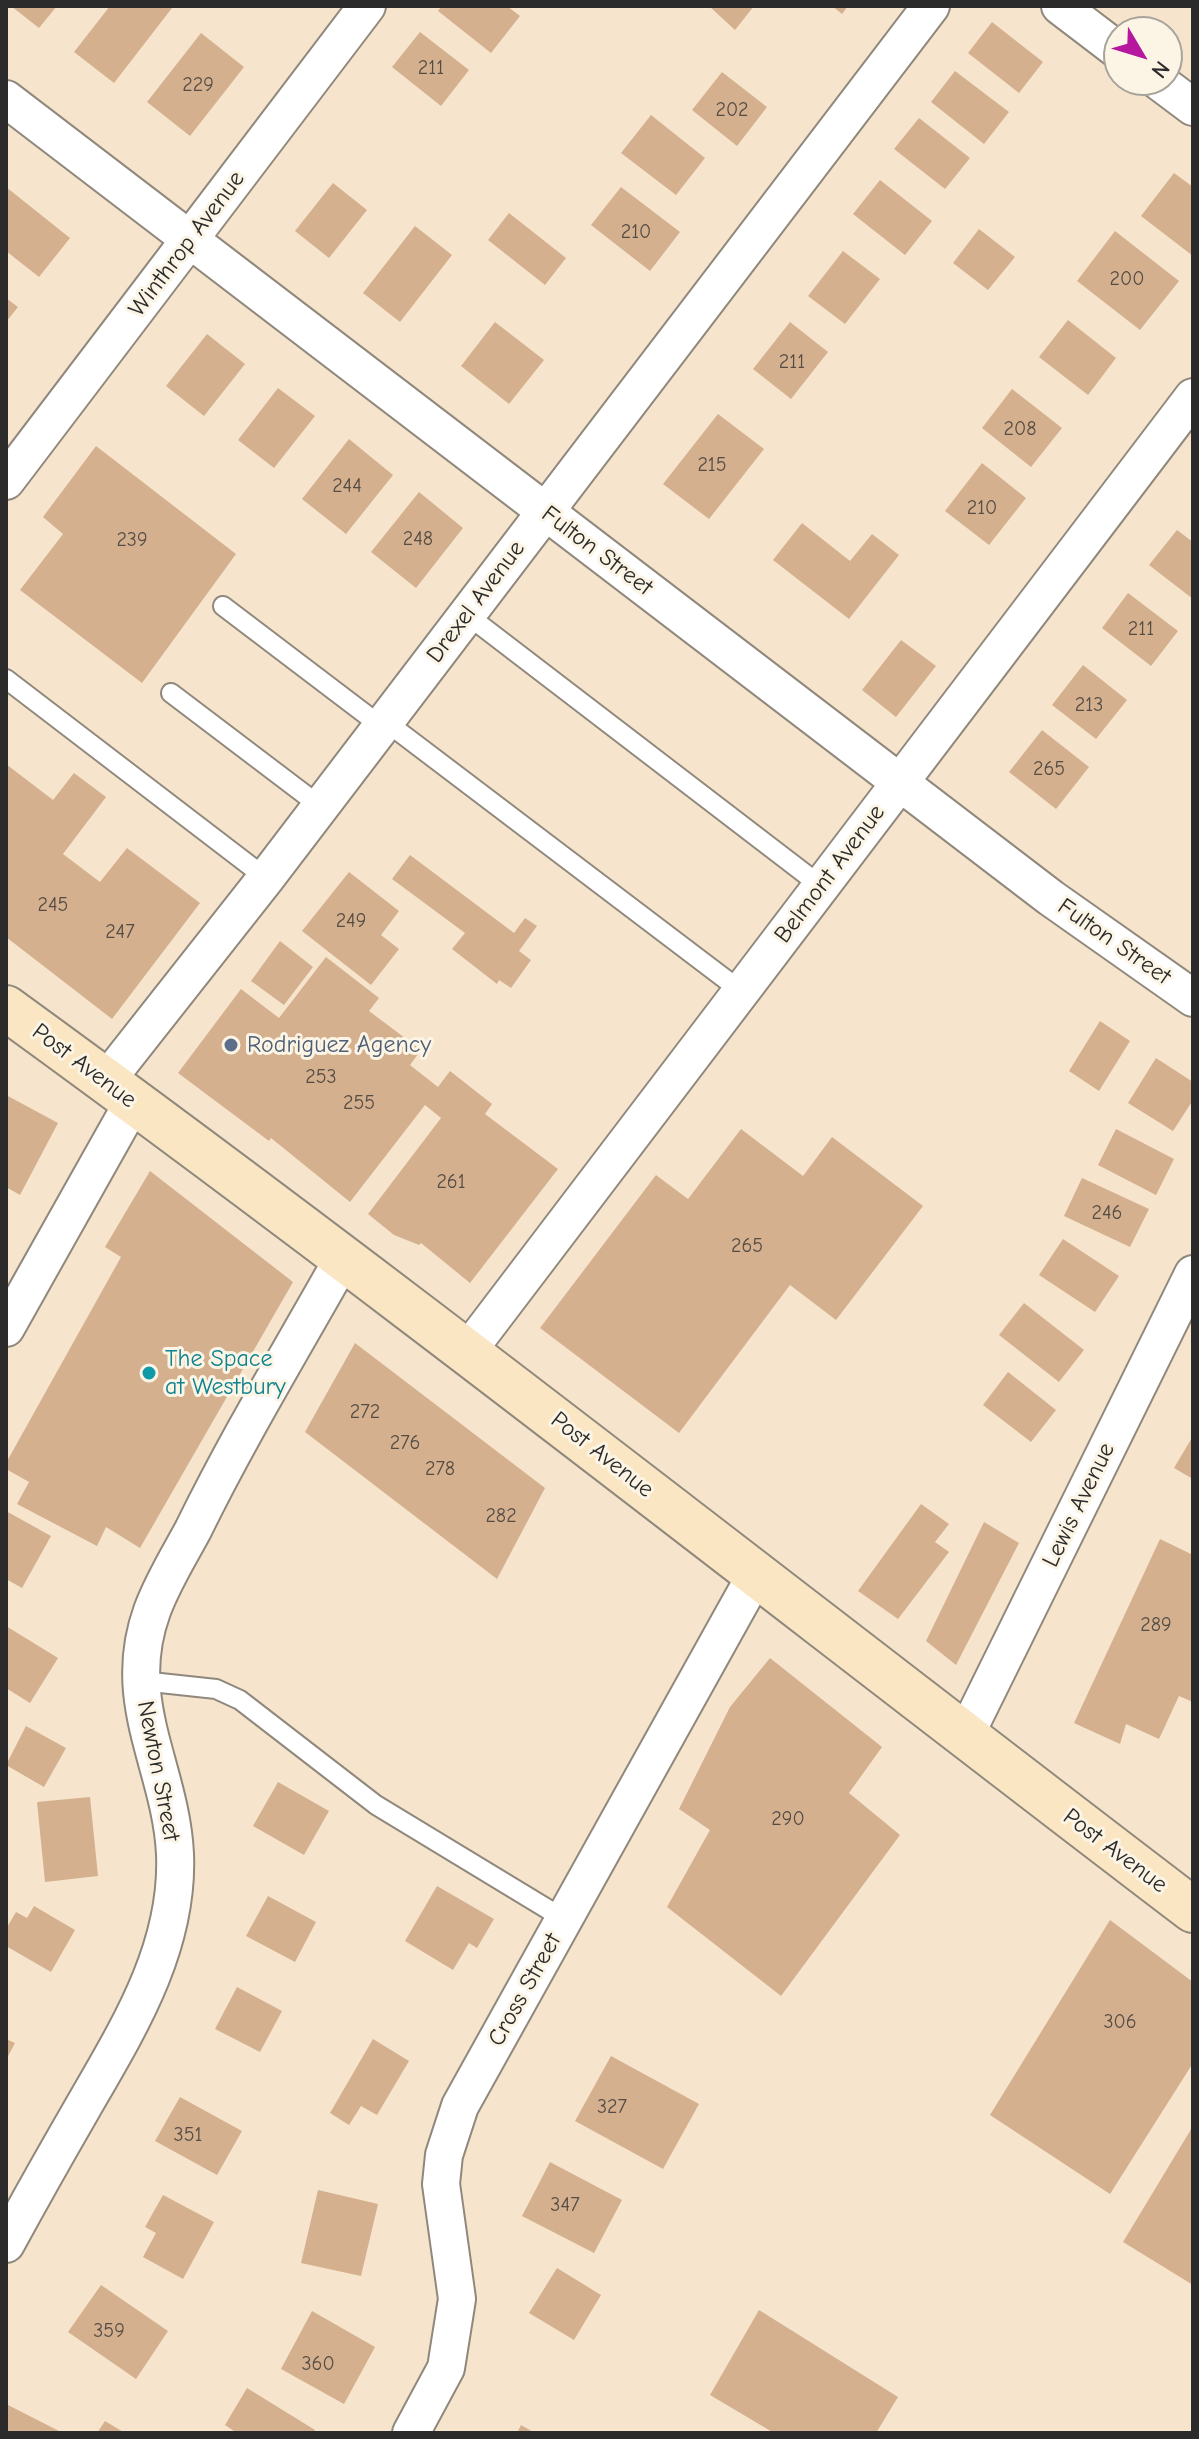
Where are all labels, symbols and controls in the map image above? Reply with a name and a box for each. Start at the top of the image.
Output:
north arrow [1103,16,1183,96]
house number: 211 [418,56,444,80]
text: N [1146,56,1175,83]
house number: 229 [182,73,214,97]
house number: 202 [715,98,749,122]
street label: Winthrop Avenue [123,165,251,323]
house number: 210 [621,220,651,244]
house number: 200 [1110,267,1144,291]
house number: 211 [779,350,805,374]
house number: 208 [1004,417,1036,441]
house number: 215 [697,453,727,477]
house number: 244 [332,474,362,498]
house number: 210 [967,496,997,520]
street label: Fulton Street [536,500,658,602]
house number: 248 [403,527,433,551]
house number: 239 [116,528,148,552]
street label: Drexel Avenue [421,535,531,669]
house number: 211 [1128,617,1154,641]
house number: 213 [1075,693,1103,717]
house number: 265 [1033,757,1065,781]
street label: Belmont Avenue [769,799,891,949]
street label: Fulton Street [1052,892,1176,992]
house number: 245 [38,893,68,917]
house number: 249 [336,909,366,933]
house number: 247 [105,920,135,944]
street label: Post Avenue [26,1018,142,1114]
place label: Rodriguez Agency [247,1031,431,1059]
marker: Rodriguez Agency [222,1036,240,1054]
house number: 253 [305,1065,337,1089]
house number: 255 [343,1091,375,1115]
house number: 261 [436,1170,466,1194]
house number: 246 [1092,1201,1122,1225]
house number: 265 [731,1234,763,1258]
place label: The Space at Westbury [165,1345,286,1401]
marker: The Space at Westbury [140,1364,158,1382]
house number: 272 [350,1400,380,1424]
street label: Post Avenue [545,1406,659,1504]
house number: 276 [390,1431,420,1455]
street label: Lewis Avenue [1037,1438,1121,1572]
house number: 278 [425,1457,455,1481]
house number: 282 [485,1504,517,1528]
house number: 289 [1140,1613,1172,1637]
street label: Newton Street [130,1698,186,1844]
street label: Post Avenue [1057,1803,1173,1899]
house number: 290 [771,1807,805,1831]
street label: Cross Street [482,1929,568,2051]
house number: 306 [1103,2010,1137,2034]
house number: 327 [597,2095,627,2119]
house number: 351 [174,2123,202,2147]
house number: 347 [550,2193,580,2217]
house number: 359 [93,2319,125,2343]
house number: 360 [301,2352,335,2376]

